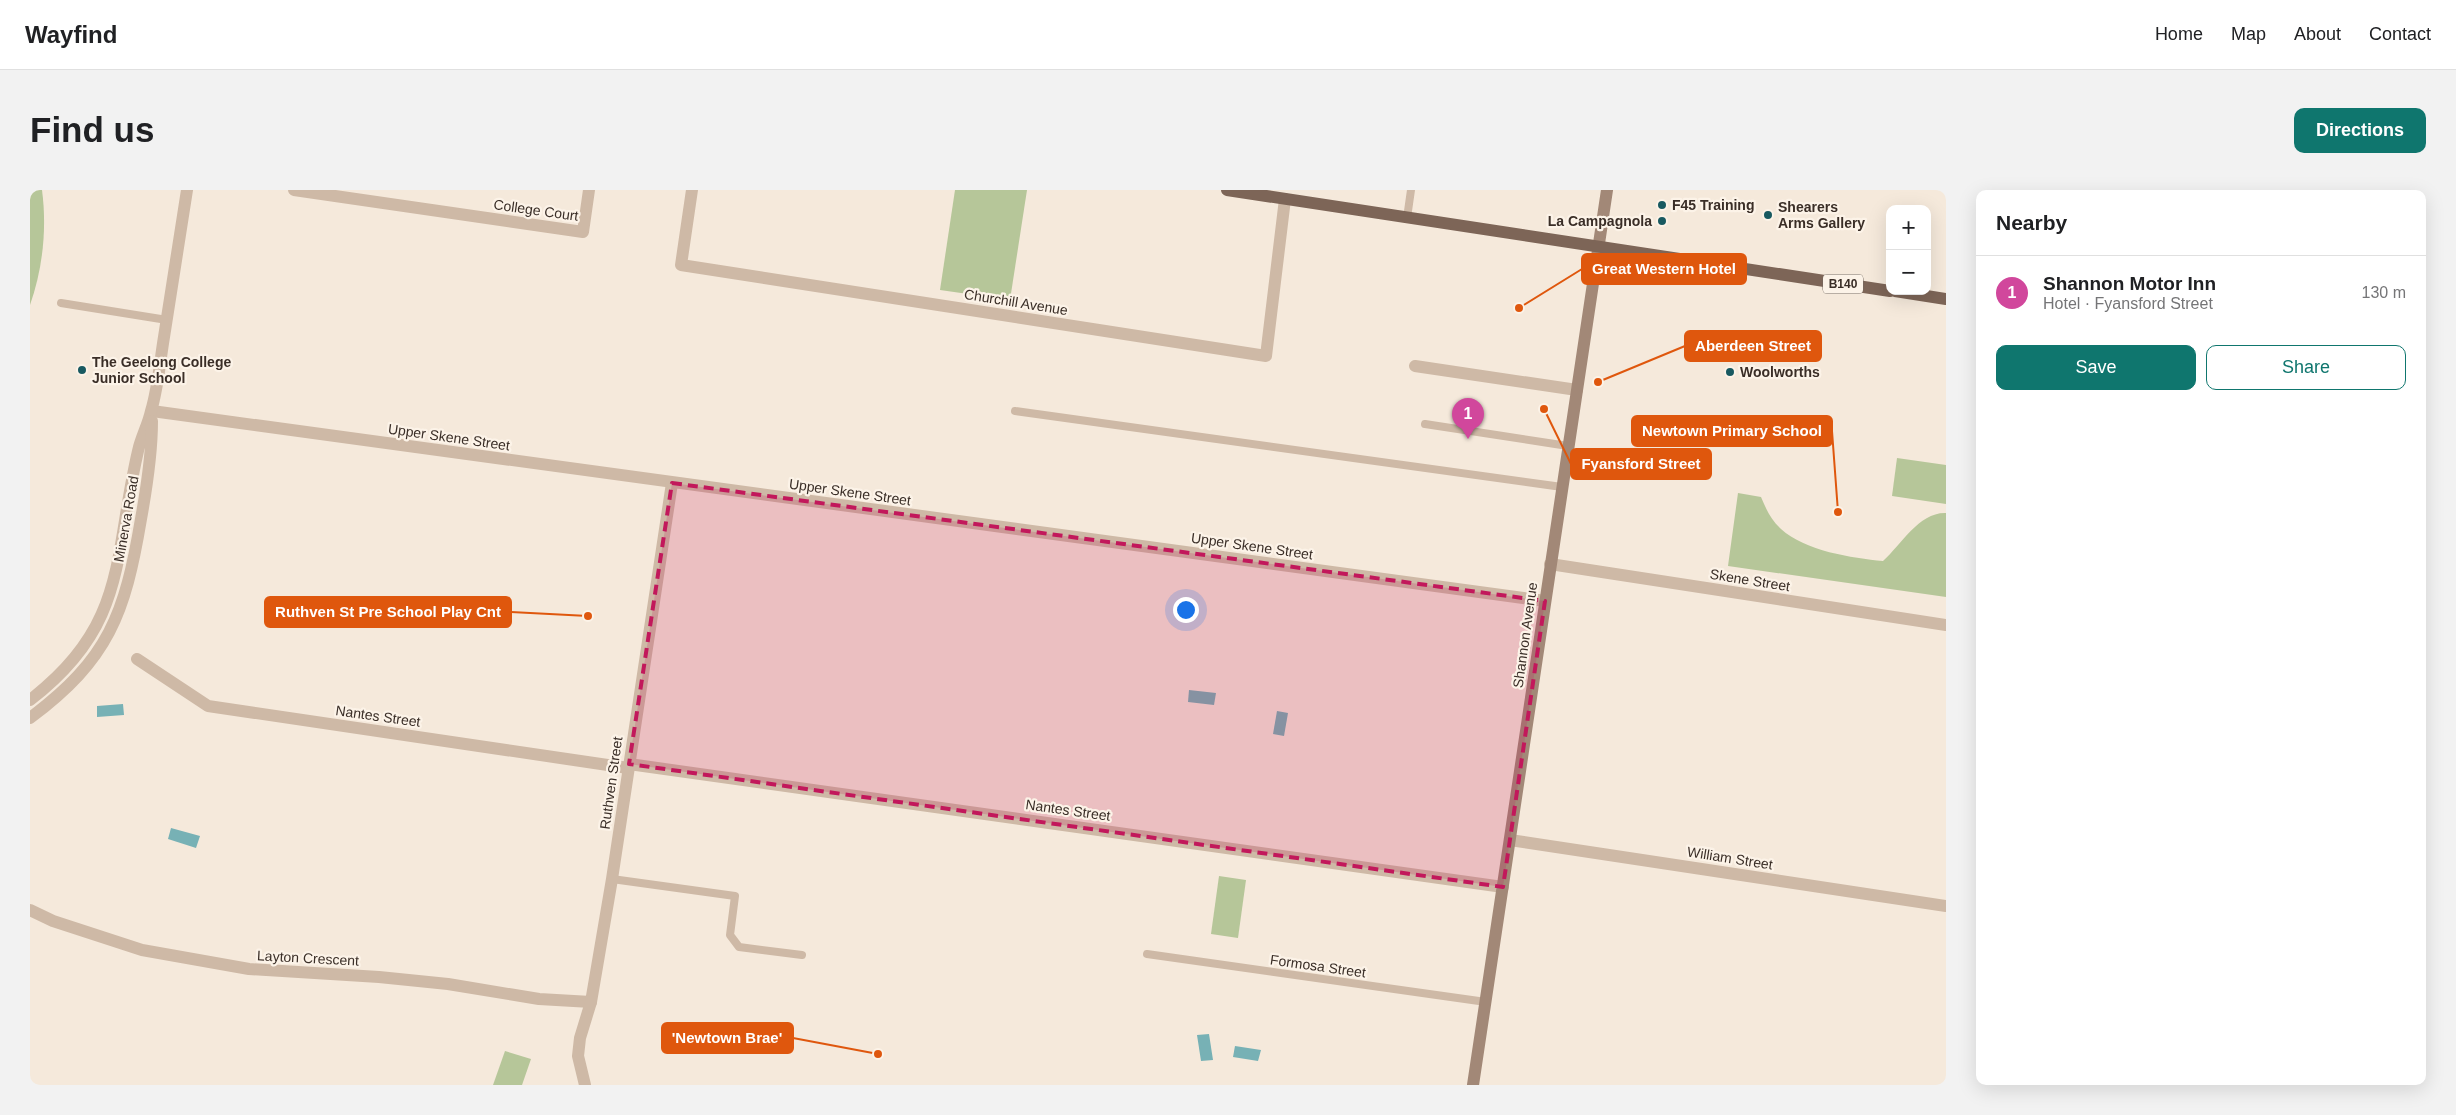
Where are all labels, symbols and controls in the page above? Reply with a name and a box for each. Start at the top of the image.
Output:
text: Wayfind [25,21,117,48]
text: Home [2155,24,2203,44]
text: Map [2231,24,2266,44]
text: About [2294,24,2341,44]
text: Contact [2369,24,2431,44]
button: Directions [2294,108,2426,153]
text: Find us [30,110,154,149]
street label: College Court [492,196,580,224]
place label: F45 Training [1672,197,1754,213]
marker: F45 Training [1656,199,1668,211]
place label: Shearers Arms Gallery [1778,199,1865,231]
map controls [1886,205,1931,295]
button: + [1886,205,1931,250]
marker: Shearers Arms Gallery [1762,209,1774,221]
text: Nearby [1996,211,2067,234]
place label: La Campagnola [1548,213,1652,229]
marker: La Campagnola [1656,215,1668,227]
button: − [1886,250,1931,295]
callout: Great Western Hotel [1582,254,1746,284]
text: Great Western Hotel [1592,260,1736,277]
text: Shannon Motor Inn [2043,273,2216,294]
road number: B140 [1823,275,1863,294]
text: 1 [2008,284,2016,301]
text: 130 m [2362,284,2406,301]
street label: Churchill Avenue [963,286,1069,318]
text: Hotel · Fyansford Street [2043,295,2213,312]
callout: Aberdeen Street [1685,331,1821,361]
text: Aberdeen Street [1695,337,1811,354]
button: Save [1996,345,2196,390]
button: Share [2206,345,2406,390]
place label: The Geelong College Junior School [92,354,231,386]
marker: The Geelong College Junior School [76,364,88,376]
place label: Woolworths [1740,364,1820,380]
marker: Woolworths [1724,366,1736,378]
pin: 1 [1452,398,1484,439]
callout: Newtown Primary School [1632,416,1832,446]
street label: Upper Skene Street [387,421,511,453]
text: Newtown Primary School [1642,422,1822,439]
callout: Fyansford Street [1571,449,1711,479]
text: Fyansford Street [1581,455,1701,472]
street label: Minerva Road [111,475,141,563]
street label: Upper Skene Street [788,476,912,508]
street label: Upper Skene Street [1190,530,1314,562]
street label: Skene Street [1709,566,1791,594]
street label: Shannon Avenue [1510,581,1540,689]
callout: Ruthven St Pre School Play Cnt [265,597,511,627]
your location [1173,597,1199,623]
text: Ruthven St Pre School Play Cnt [275,603,501,620]
street label: Nantes Street [334,702,422,730]
street label: Ruthven Street [597,736,625,830]
street label: Nantes Street [1024,796,1112,824]
street label: William Street [1686,843,1774,873]
street label: Layton Crescent [257,947,359,969]
street label: Formosa Street [1269,951,1367,981]
callout: 'Newtown Brae' [662,1023,793,1053]
text: 'Newtown Brae' [672,1029,782,1046]

